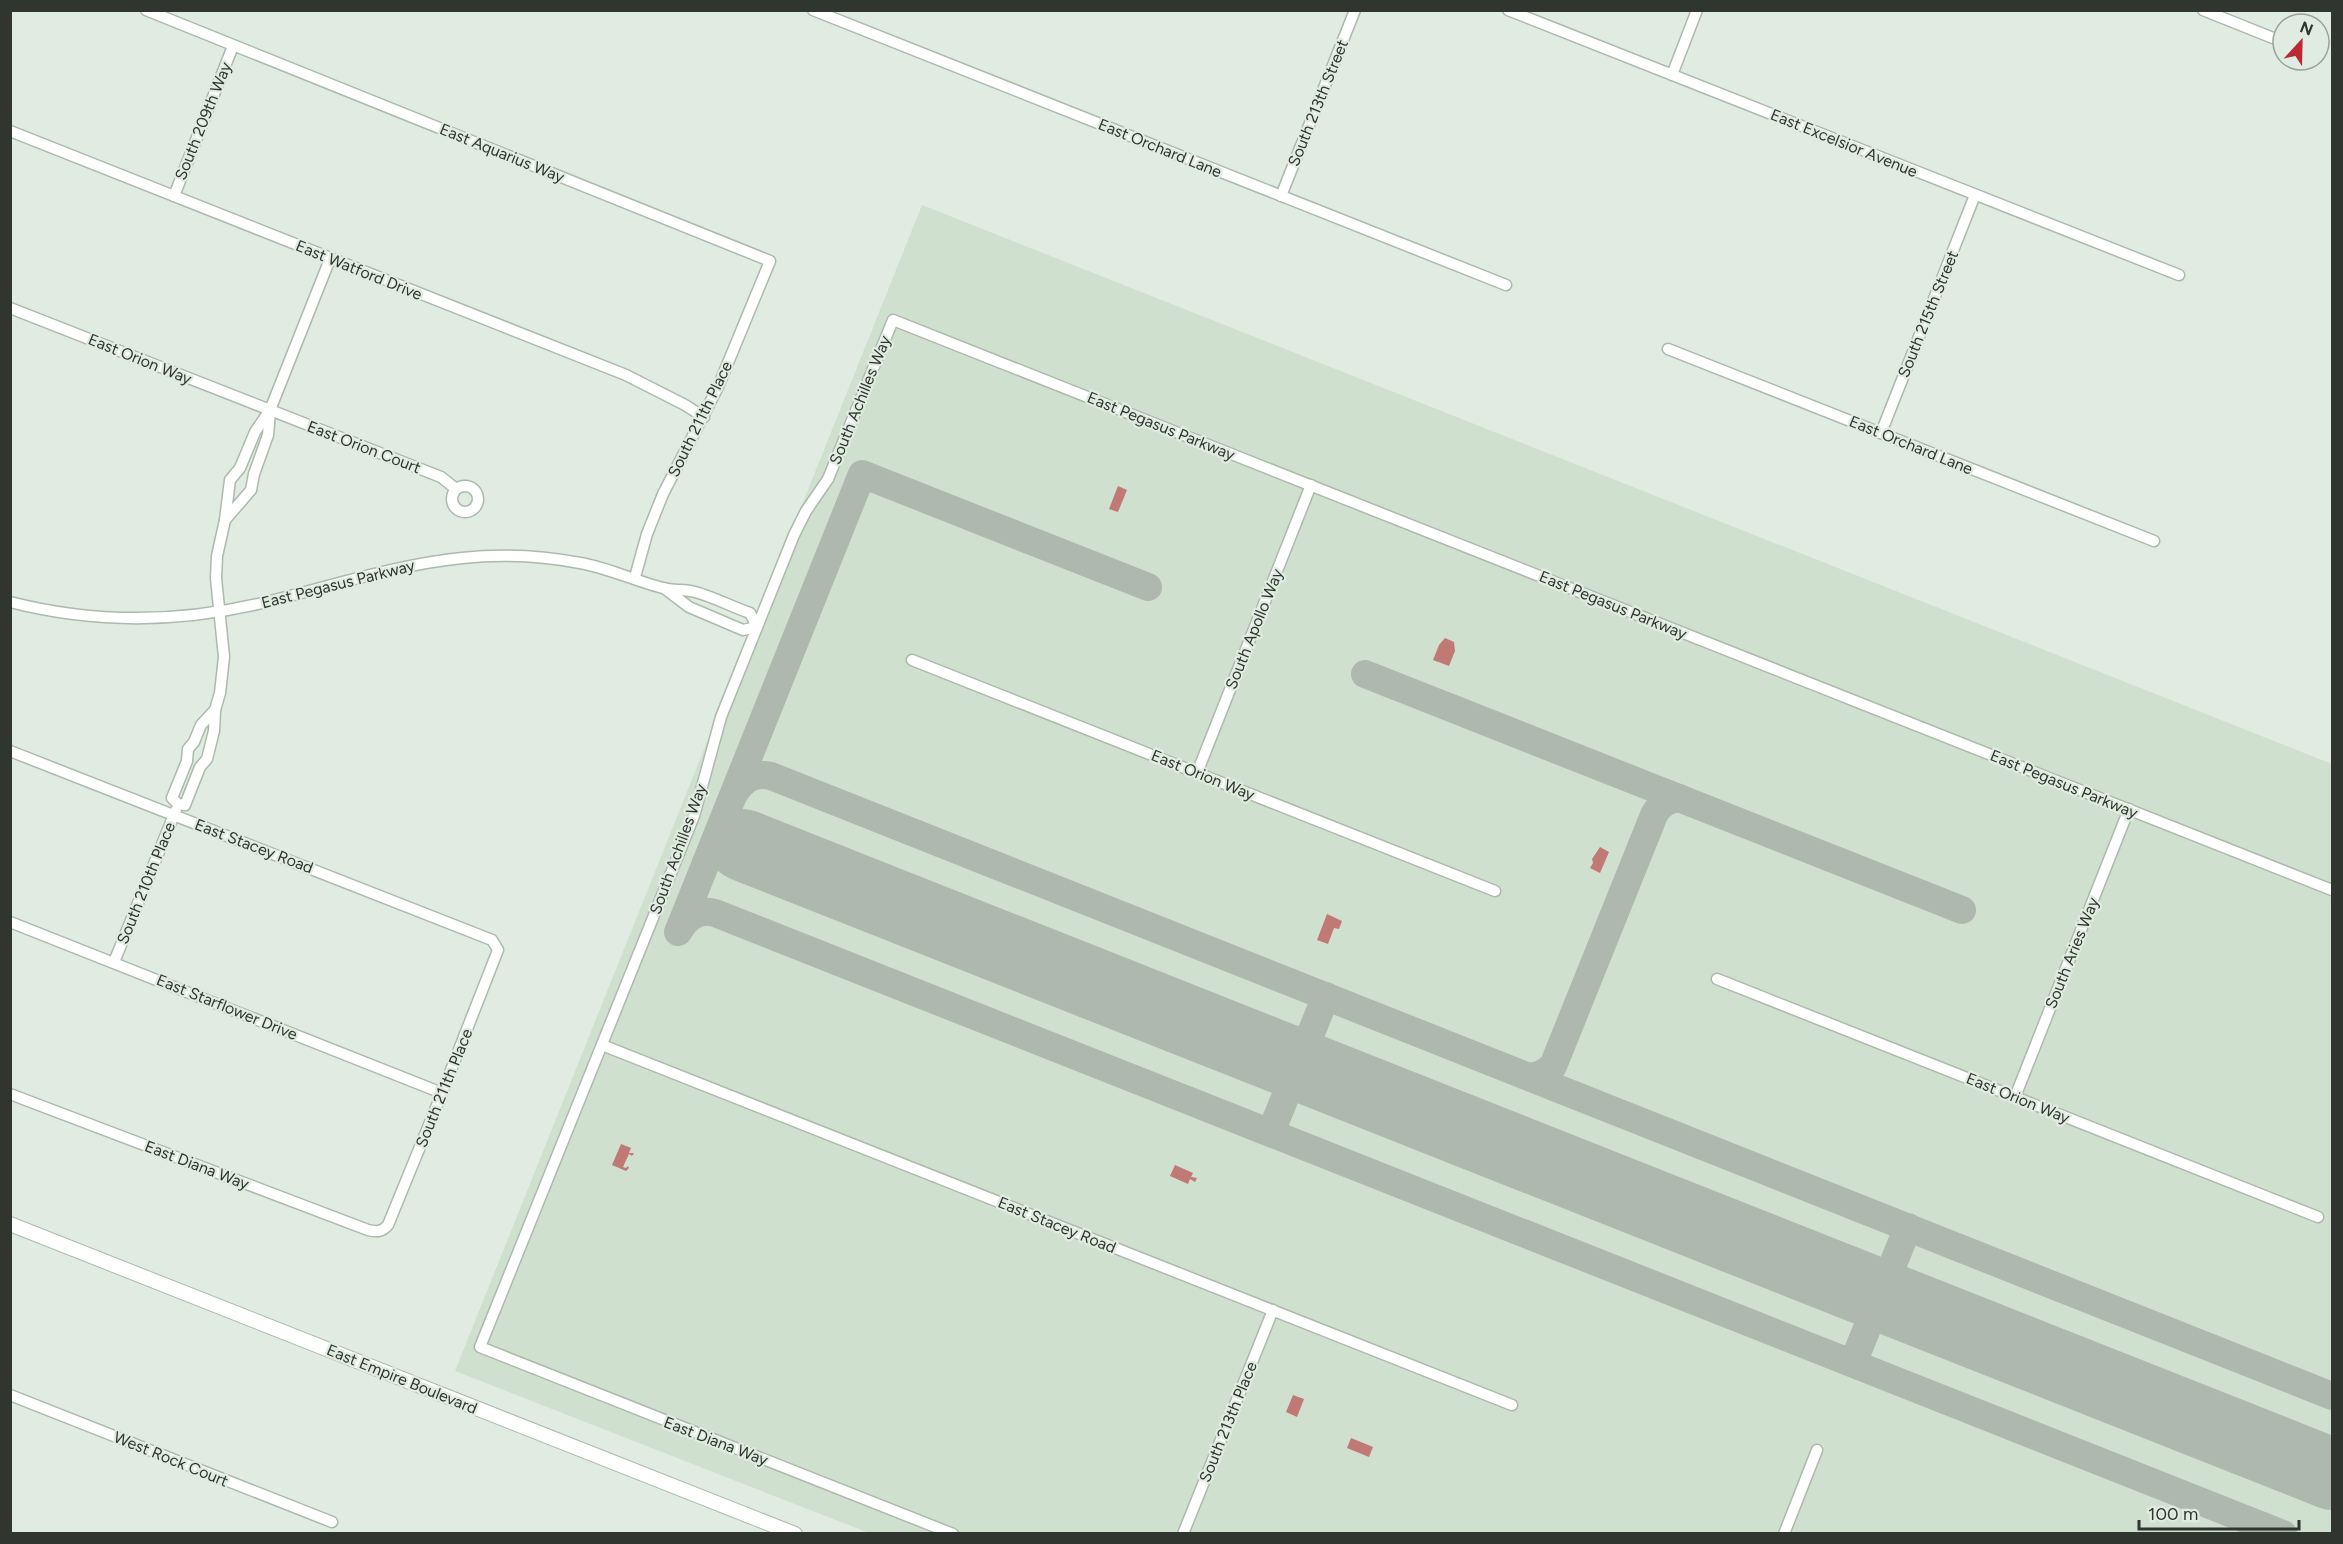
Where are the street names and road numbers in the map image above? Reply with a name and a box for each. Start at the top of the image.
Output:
street label: South 213th Street [1284,37,1352,169]
street label: South 209th Way [171,59,235,183]
street label: East Excelsior Avenue [1768,105,1921,181]
street label: East Orchard Lane [1095,115,1225,182]
street label: East Aquarius Way [437,119,568,187]
street label: East Watford Drive [293,236,425,304]
street label: South 215th Street [1894,248,1962,380]
street label: East Orion Way [85,330,195,389]
street label: South Achilles Way [825,332,895,467]
street label: South 211th Place [664,358,736,480]
street label: East Pegasus Parkway [1084,388,1238,465]
street label: East Orchard Lane [1846,412,1976,479]
street label: East Orion Court [305,417,423,477]
street label: East Pegasus Parkway [259,556,417,612]
street label: South Apollo Way [1221,566,1287,692]
street label: East Pegasus Parkway [1536,567,1690,644]
street label: East Orion Way [1148,746,1258,805]
street label: East Pegasus Parkway [1987,746,2141,823]
street label: South Achilles Way [646,781,711,917]
street label: East Stacey Road [192,815,316,877]
street label: South 210th Place [113,819,179,947]
street label: South Aries Way [2041,894,2103,1011]
street label: East Starflower Drive [154,970,301,1044]
street label: South 211th Place [412,1026,477,1150]
street label: East Orion Way [1963,1069,2073,1128]
street label: East Diana Way [142,1136,252,1194]
street label: East Stacey Road [995,1193,1119,1257]
street label: East Empire Boulevard [324,1340,480,1418]
street label: South 213th Place [1195,1359,1261,1485]
street label: East Diana Way [661,1412,771,1470]
street label: West Rock Court [111,1427,231,1491]

